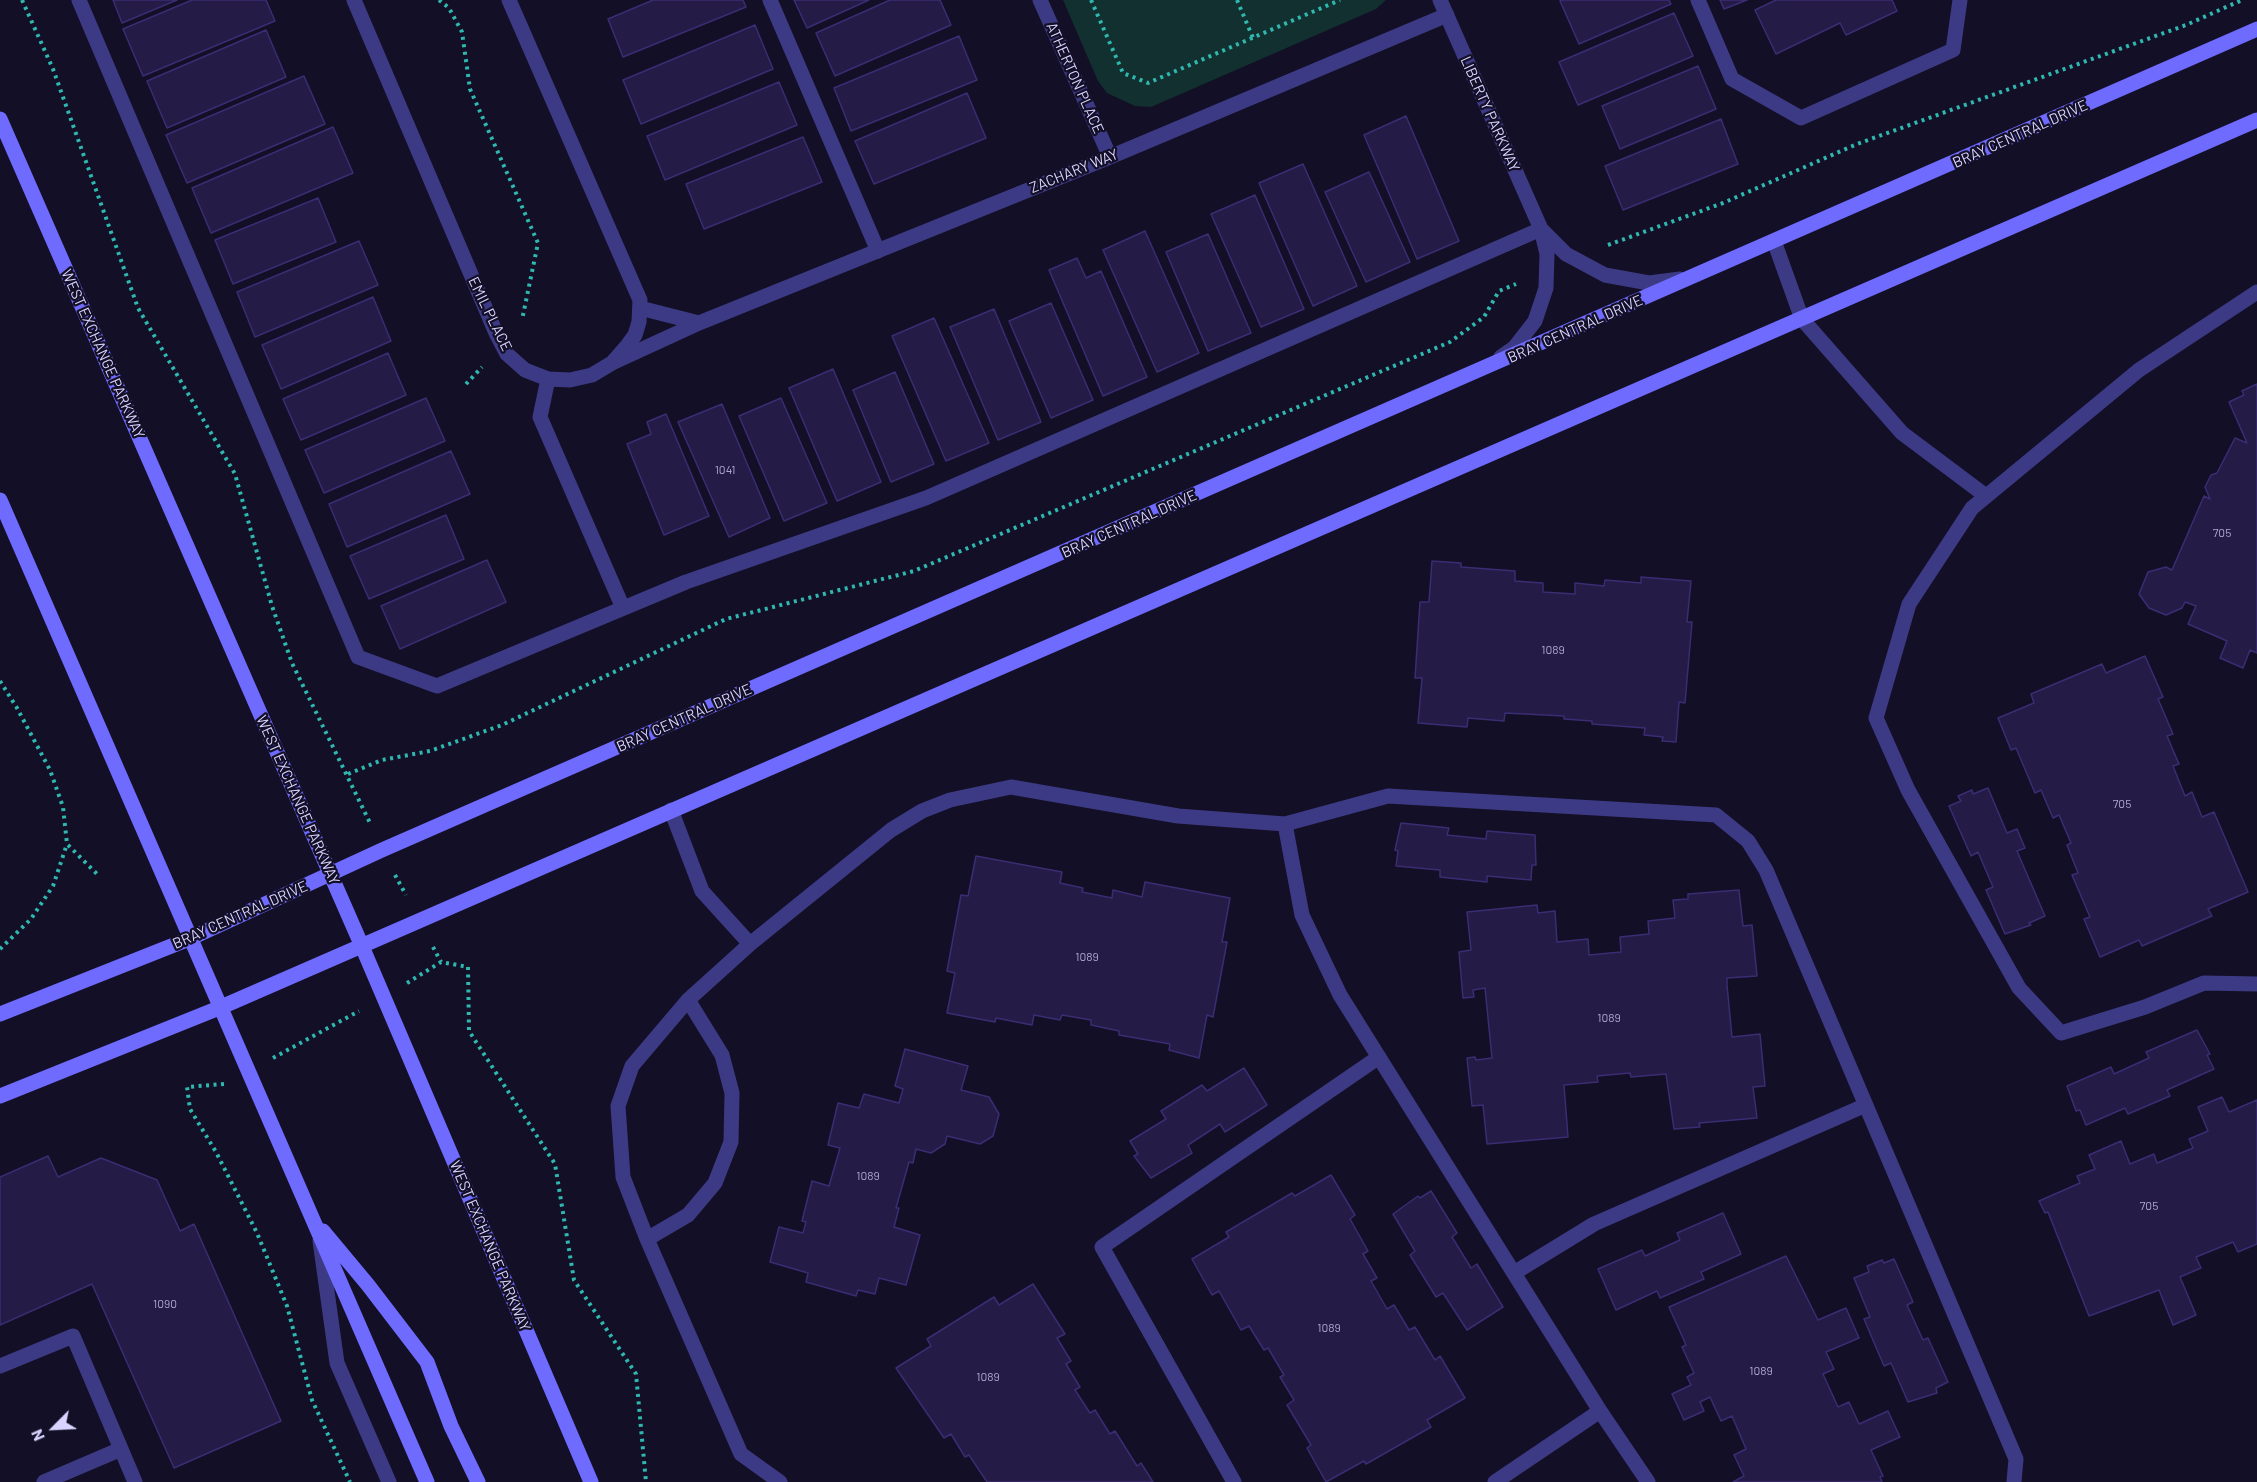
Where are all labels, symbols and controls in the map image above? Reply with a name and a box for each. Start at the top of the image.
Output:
street label: ATHERTON PLACE [1042,19,1108,137]
street label: LIBERTY PARKWAY [1456,54,1524,174]
street label: BRAY CENTRAL DRIVE [1950,96,2090,172]
street label: ZACHARY WAY [1027,145,1121,197]
street label: WEST EXCHANGE PARKWAY [57,266,149,442]
street label: EMIL PLACE [464,274,516,354]
street label: BRAY CENTRAL DRIVE [1505,291,1645,367]
house number: 1041 [715,463,735,477]
street label: BRAY CENTRAL DRIVE [1059,486,1199,562]
house number: 705 [2213,526,2231,540]
house number: 1089 [1541,643,1565,657]
street label: BRAY CENTRAL DRIVE [614,680,754,756]
street label: WEST EXCHANGE PARKWAY [252,712,344,888]
house number: 705 [2113,797,2131,811]
street label: BRAY CENTRAL DRIVE [170,877,310,953]
house number: 1089 [1075,950,1099,964]
house number: 1089 [1597,1011,1621,1025]
street label: WEST EXCHANGE PARKWAY [446,1158,534,1334]
house number: 1089 [856,1169,880,1183]
house number: 705 [2140,1199,2158,1213]
house number: 1090 [153,1297,177,1311]
house number: 1089 [1317,1321,1341,1335]
house number: 1089 [1749,1364,1773,1378]
house number: 1089 [976,1370,1000,1384]
north arrow [24,1398,84,1458]
text: N [26,1427,48,1444]

